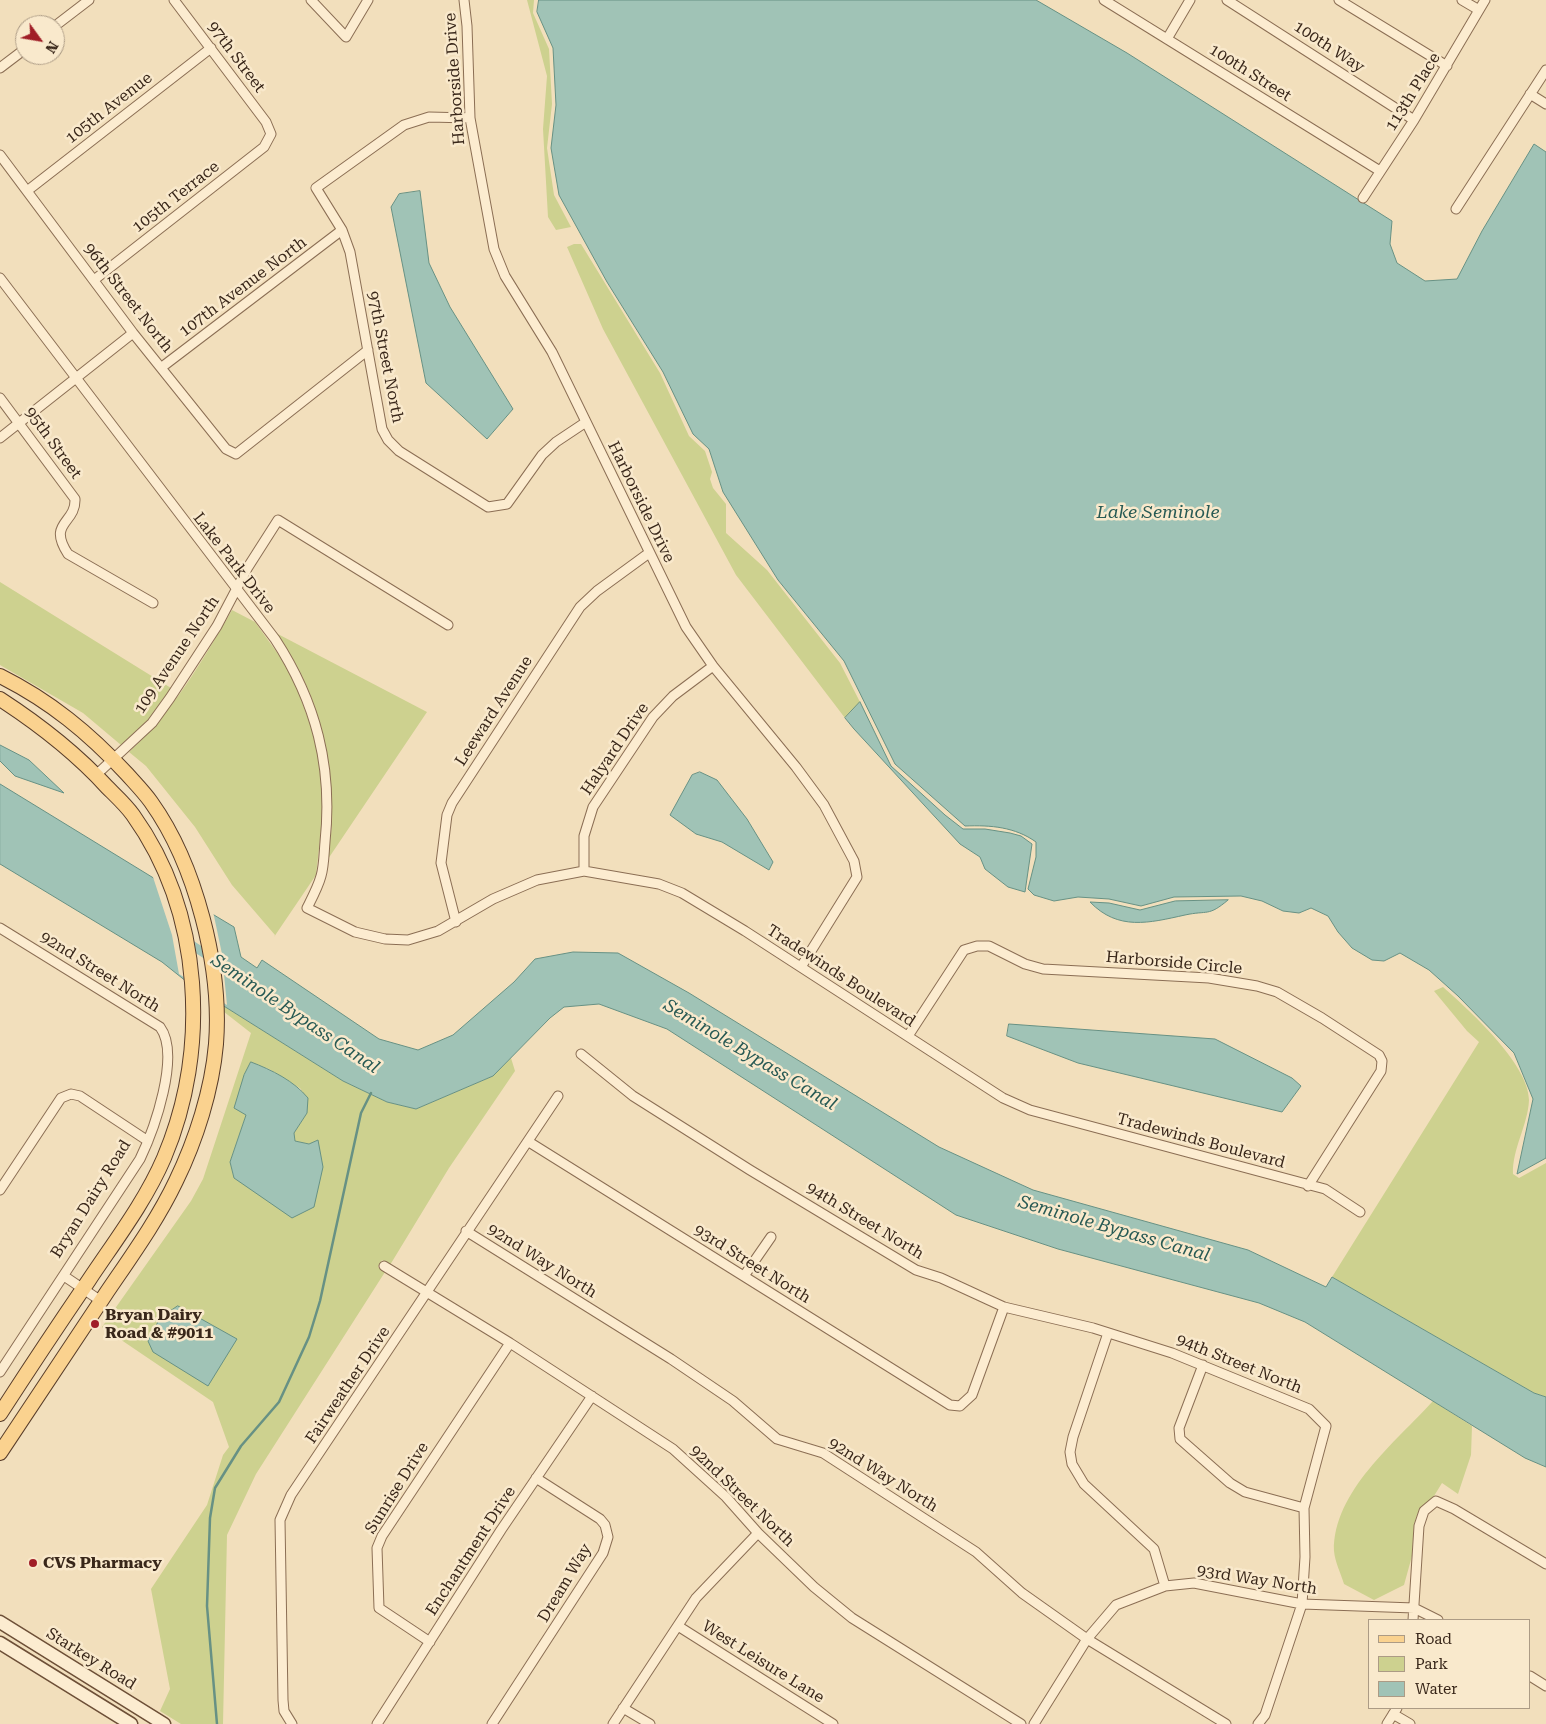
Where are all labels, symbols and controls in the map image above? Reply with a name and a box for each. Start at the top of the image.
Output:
street label: Harborside Drive [441,12,469,146]
north arrow [15,15,65,65]
street label: 100th Way [1290,17,1368,77]
street label: 97th Street [203,18,269,96]
text: N [42,39,62,56]
street label: 100th Street [1205,40,1295,106]
street label: 113th Place [1381,49,1445,135]
street label: 105th Avenue [62,68,156,148]
street label: 105th Terrace [129,157,223,237]
street label: 107th Avenue North [176,233,310,341]
street label: 96th Street North [79,239,177,357]
street label: 97th Street North [363,290,407,424]
street label: 95th Street [20,403,86,483]
street label: Harborside Drive [603,438,679,566]
water label: Lake Seminole [1096,502,1220,524]
street label: Lake Park Drive [189,509,279,617]
street label: 109 Avenue North [130,592,224,718]
street label: Leeward Avenue [451,652,537,770]
street label: Halyard Drive [577,699,653,799]
street label: Tradewinds Boulevard [763,921,919,1031]
street label: 92nd Street North [36,927,164,1017]
street label: Harborside Circle [1105,947,1243,979]
water label: Seminole Bypass Canal [207,950,383,1078]
water label: Seminole Bypass Canal [660,995,840,1115]
street label: Tradewinds Boulevard [1115,1109,1287,1173]
street label: Bryan Dairy Road [47,1136,135,1262]
street label: 94th Street North [803,1178,927,1264]
water label: Seminole Bypass Canal [1016,1191,1212,1267]
street label: 92nd Way North [484,1220,600,1302]
street label: 93rd Street North [690,1220,814,1308]
place label: Bryan Dairy Road & #9011 [105,1305,213,1343]
marker: Bryan Dairy Road & #9011 [89,1318,101,1330]
street label: Fairweather Drive [302,1323,394,1447]
street label: 94th Street North [1173,1330,1305,1398]
street label: 92nd Way North [825,1434,941,1516]
street label: Sunrise Drive [361,1439,433,1537]
street label: 92nd Street North [686,1441,798,1551]
street label: Enchantment Drive [422,1483,520,1619]
street label: Dream Way [534,1540,596,1626]
place label: CVS Pharmacy [43,1553,162,1573]
marker: CVS Pharmacy [27,1557,39,1569]
street label: 93rd Way North [1195,1561,1319,1599]
street label: West Leisure Lane [698,1617,828,1707]
legend [1368,1619,1531,1709]
street label: Starkey Road [43,1624,139,1694]
text: Road [1415,1630,1452,1648]
text: Park [1415,1655,1448,1673]
text: Water [1415,1680,1457,1698]

